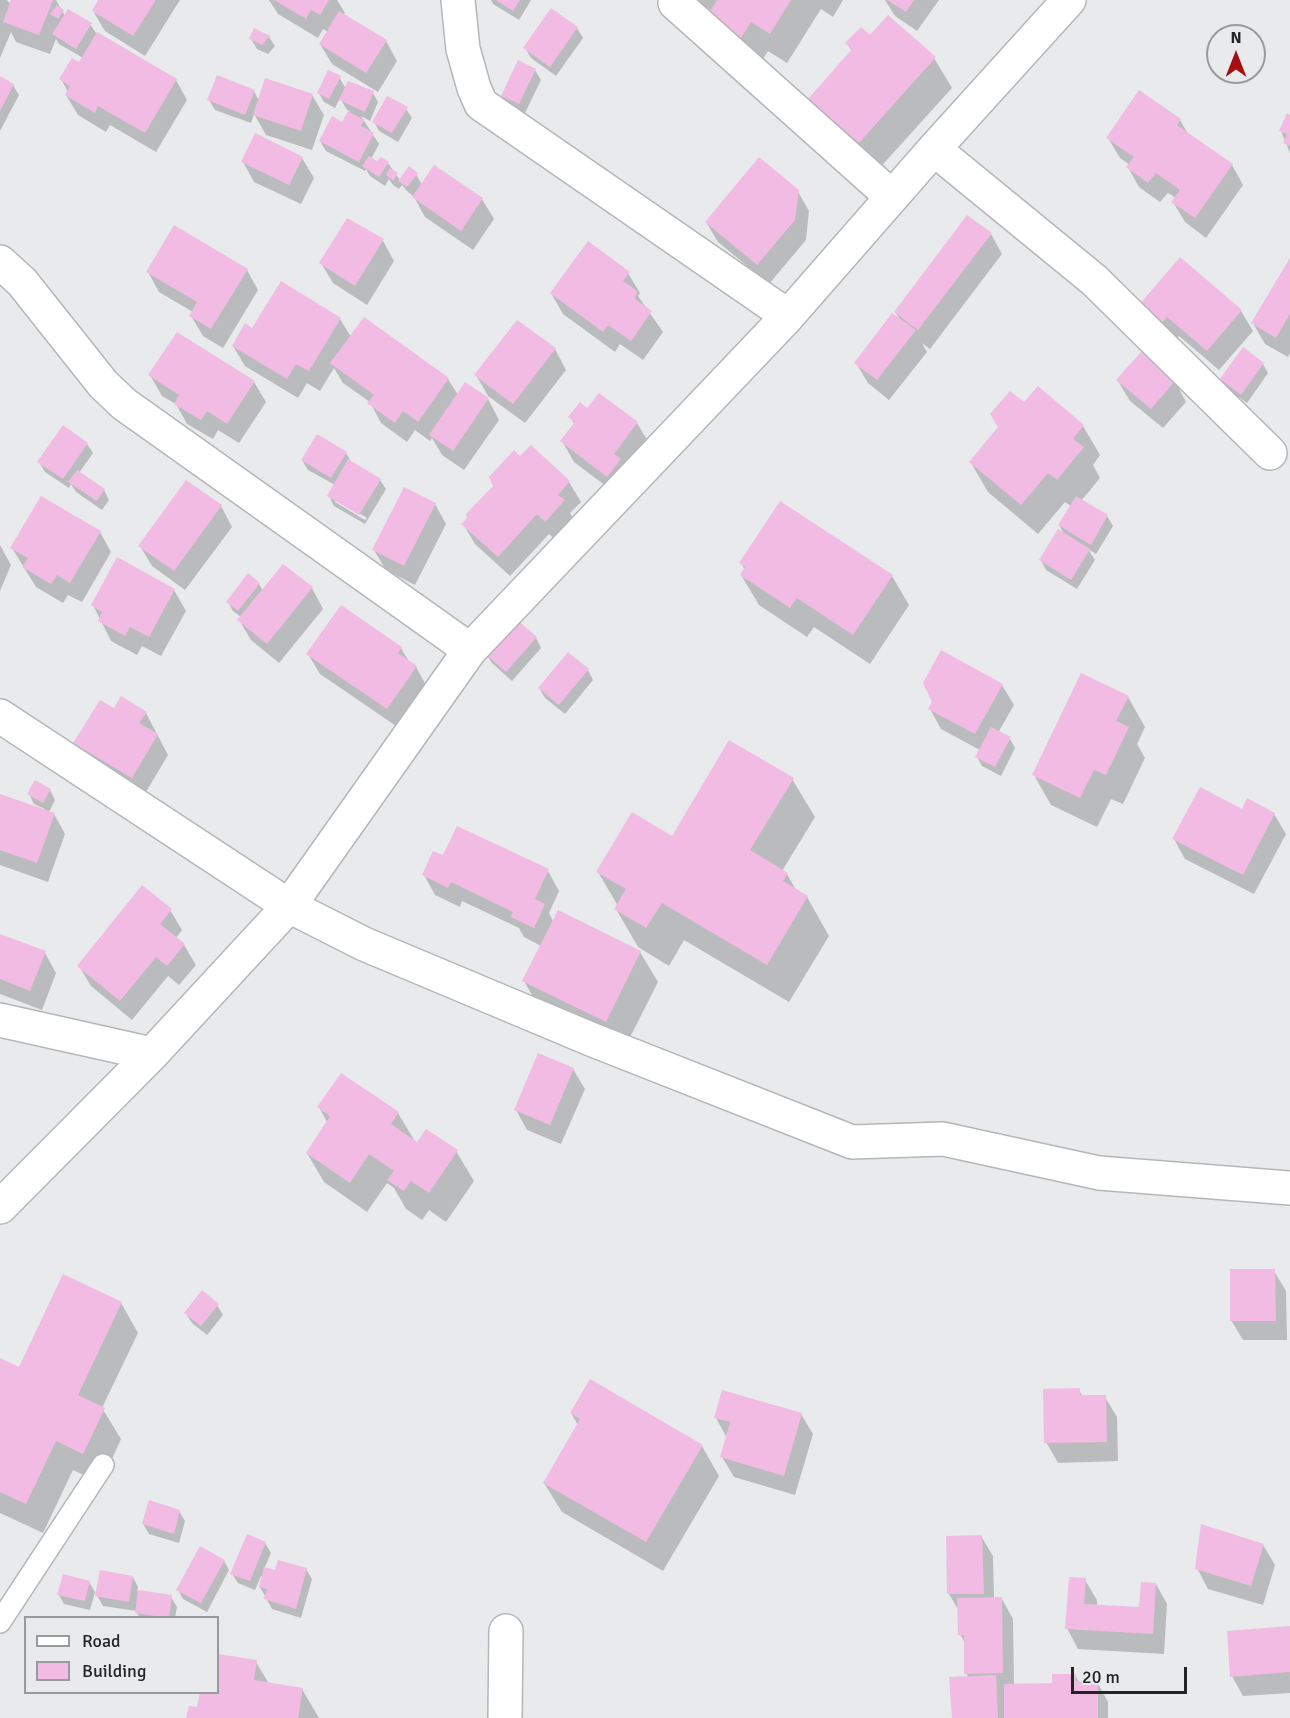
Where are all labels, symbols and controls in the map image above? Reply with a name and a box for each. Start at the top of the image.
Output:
north arrow [1206,24,1266,84]
text: N [1230,28,1242,48]
legend [24,1616,219,1694]
text: Road [82,1630,121,1652]
scale bar [1074,1655,1190,1693]
text: Building [82,1660,146,1682]
text: 20 m [1082,1666,1120,1688]

